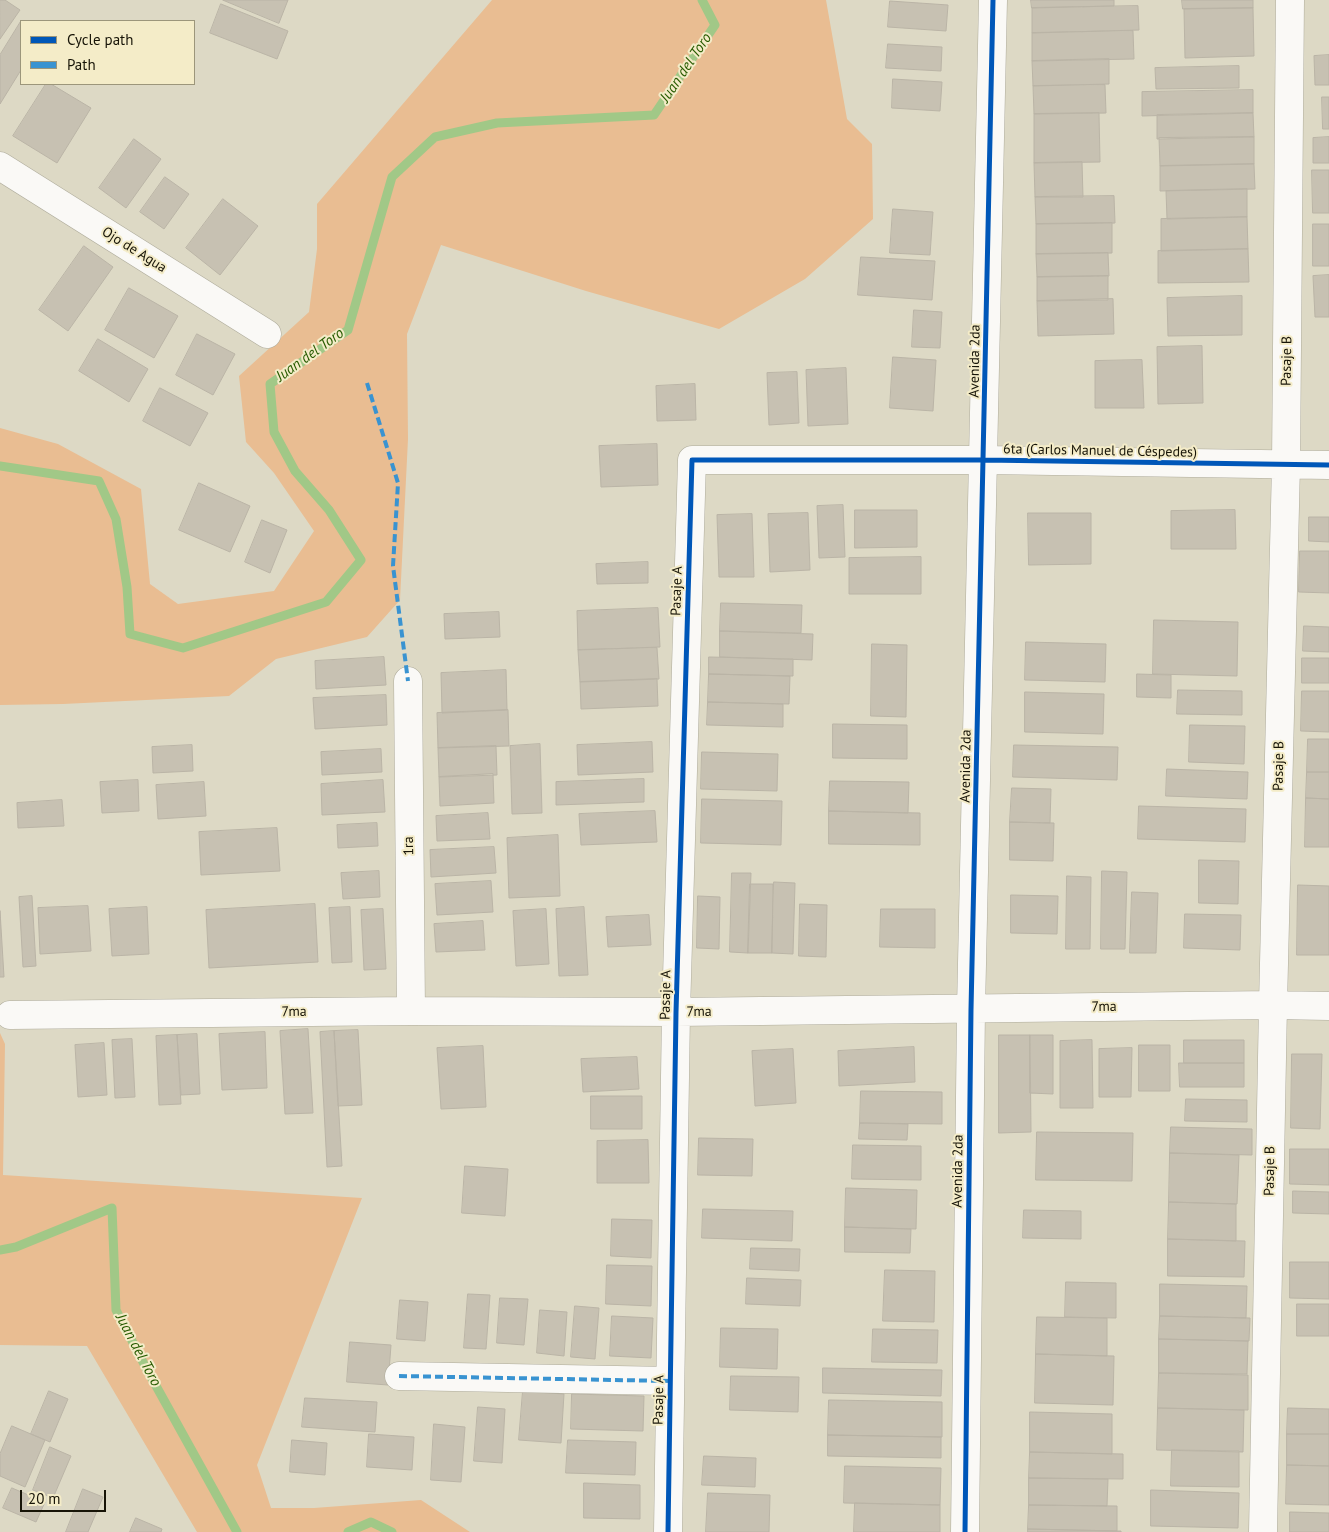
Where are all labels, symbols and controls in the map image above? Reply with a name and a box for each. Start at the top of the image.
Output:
legend [20,20,195,85]
text: Cycle path [67,30,133,49]
water label: Juan del Toro [656,30,716,106]
text: Path [67,55,96,74]
street label: Ojo de Agua [99,224,169,276]
water label: Juan del Toro [272,324,348,386]
street label: Avenida 2da [966,324,984,398]
street label: Pasaje B [1278,336,1296,386]
street label: 6ta (Carlos Manuel de Céspedes) [1003,441,1197,461]
street label: Pasaje A [668,566,686,616]
street label: Avenida 2da [957,729,975,803]
street label: Pasaje B [1270,741,1288,791]
street label: 1ra [400,836,418,856]
street label: Pasaje A [657,970,675,1020]
street label: 7ma [1091,998,1117,1016]
street label: 7ma [281,1003,307,1021]
street label: 7ma [686,1003,712,1021]
street label: Avenida 2da [949,1134,967,1208]
street label: Pasaje B [1261,1146,1279,1196]
water label: Juan del Toro [111,1311,165,1389]
street label: Pasaje A [650,1375,668,1425]
scale bar [22,1480,109,1512]
text: 20 m [28,1489,61,1508]

